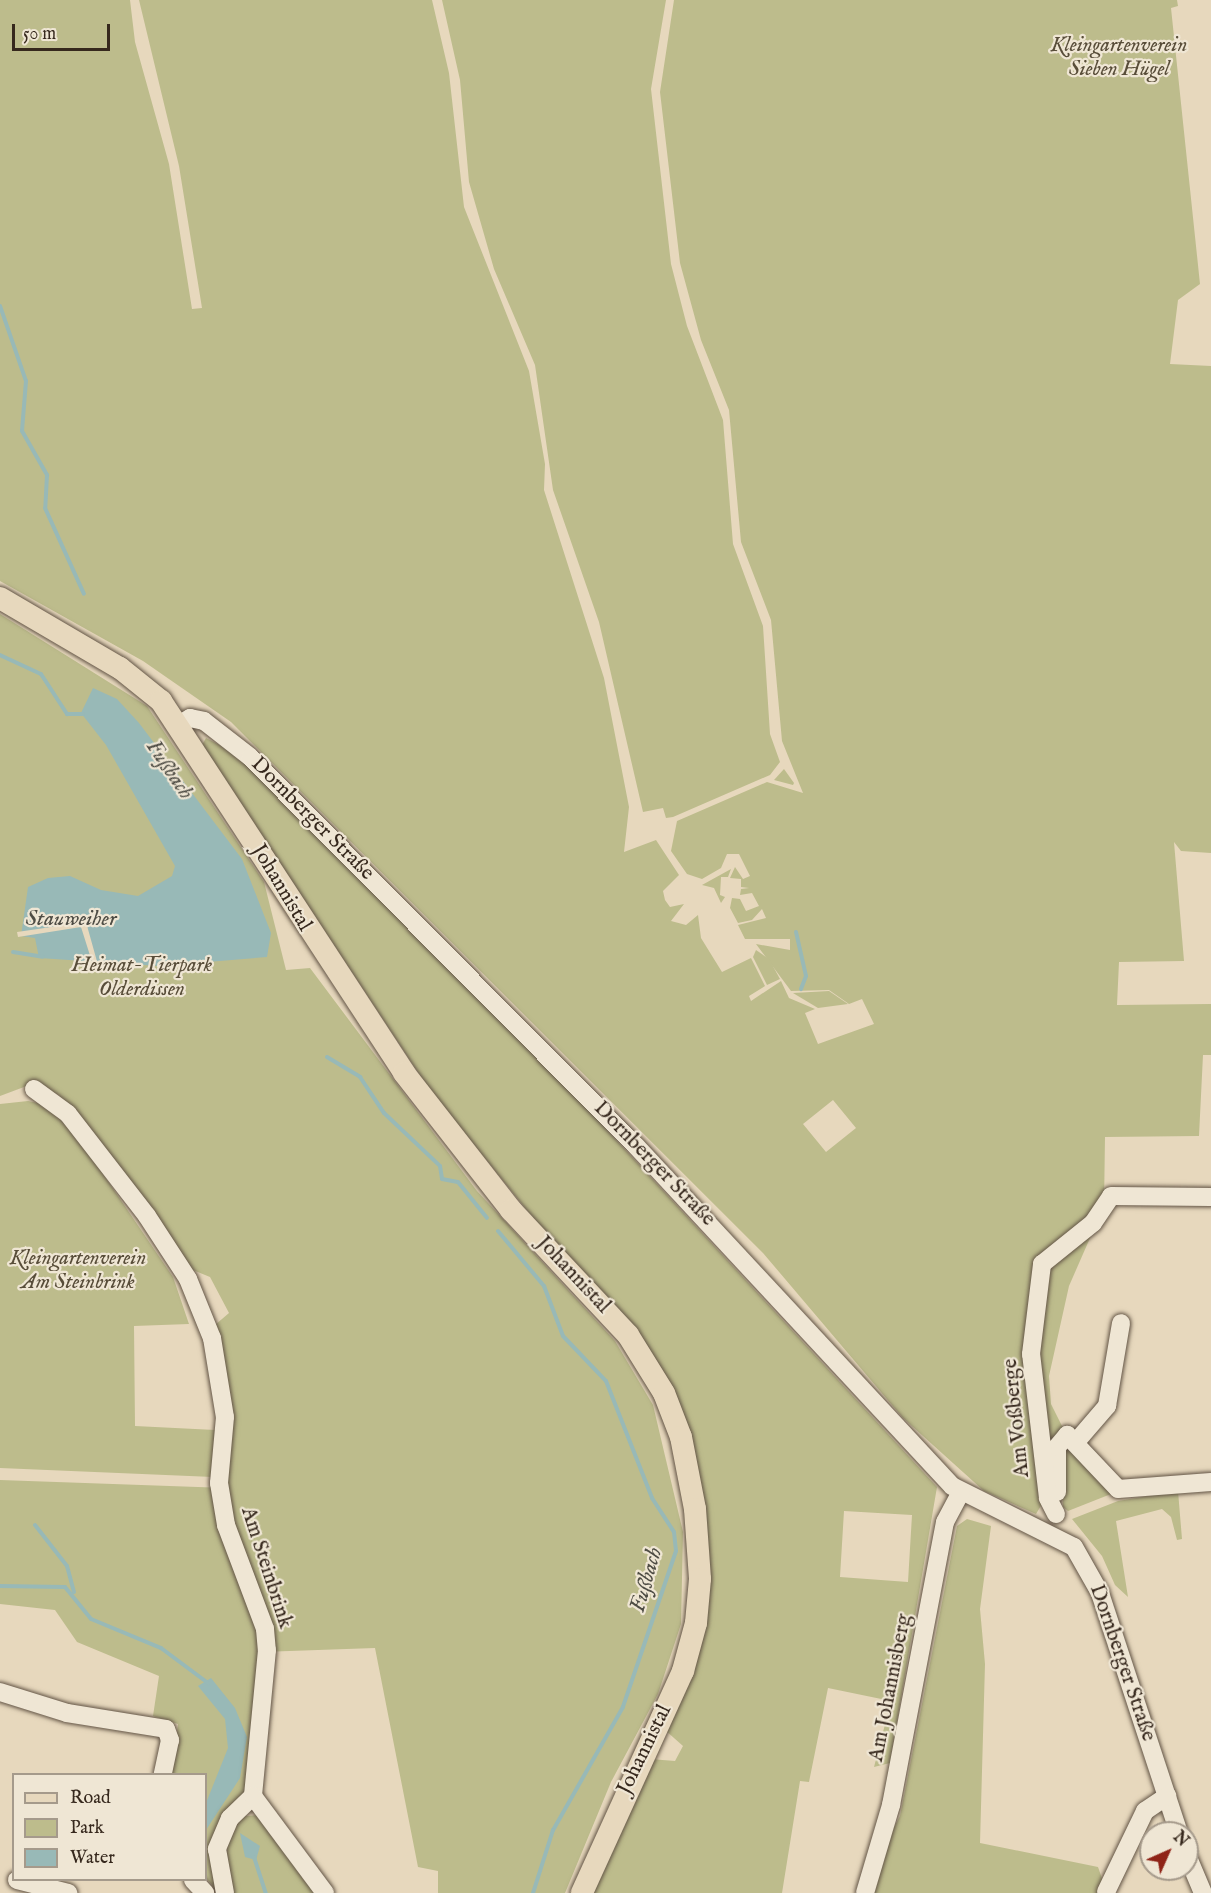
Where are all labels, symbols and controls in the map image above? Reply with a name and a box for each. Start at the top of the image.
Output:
scale bar [15,12,112,50]
text: 50 m [23,23,56,46]
park label: Kleingartenverein Sieben Hügel [1051,33,1187,83]
water label: Fußbach [140,735,198,805]
street label: Dornberger Straße [245,752,379,886]
street label: Johannistal [245,840,317,936]
water label: Stauweiher [26,907,116,933]
park label: Heimat-Tierpark Olderdissen [72,953,212,1003]
street label: Dornberger Straße [588,1096,720,1232]
street label: Johannistal [531,1231,615,1319]
park label: Kleingartenverein Am Steinbrink [10,1246,146,1296]
street label: Am Voßberge [998,1357,1036,1479]
street label: Am Steinbrink [235,1504,297,1632]
water label: Fußbach [625,1545,669,1615]
street label: Dornberger Straße [1083,1581,1161,1745]
street label: Am Johannisberg [864,1612,918,1764]
street label: Johannistal [612,1701,678,1799]
legend [12,1773,207,1881]
text: Road [70,1787,111,1810]
text: Park [70,1817,104,1840]
north arrow [1139,1821,1199,1881]
text: N [1168,1828,1192,1852]
text: Water [70,1847,115,1870]

